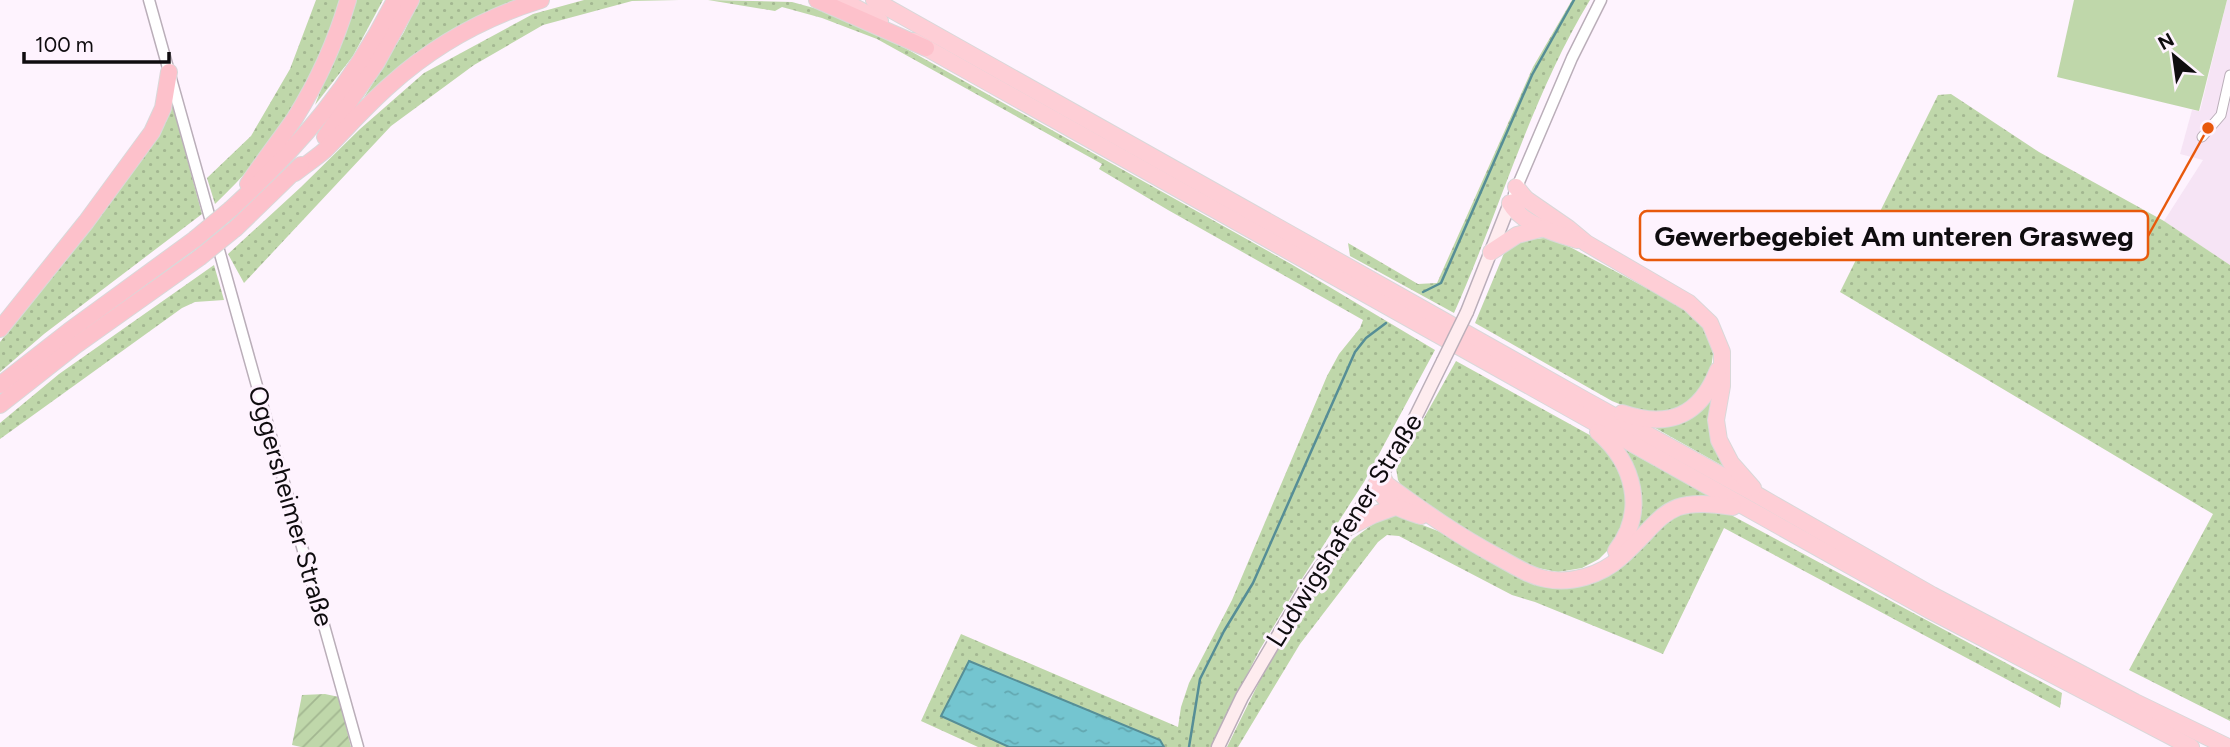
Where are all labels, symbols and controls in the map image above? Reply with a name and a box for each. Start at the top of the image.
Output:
scale bar [24,21,170,65]
north arrow [2139,21,2209,91]
text: N [2154,28,2178,55]
text: 100 m [35,32,94,57]
callout: Gewerbegebiet Am unteren Grasweg [1640,211,2148,260]
text: Gewerbegebiet Am unteren Grasweg [1654,219,2134,253]
street label: Oggersheimer Straße [241,382,341,630]
street label: Ludwigshafener Straße [1259,407,1429,653]

